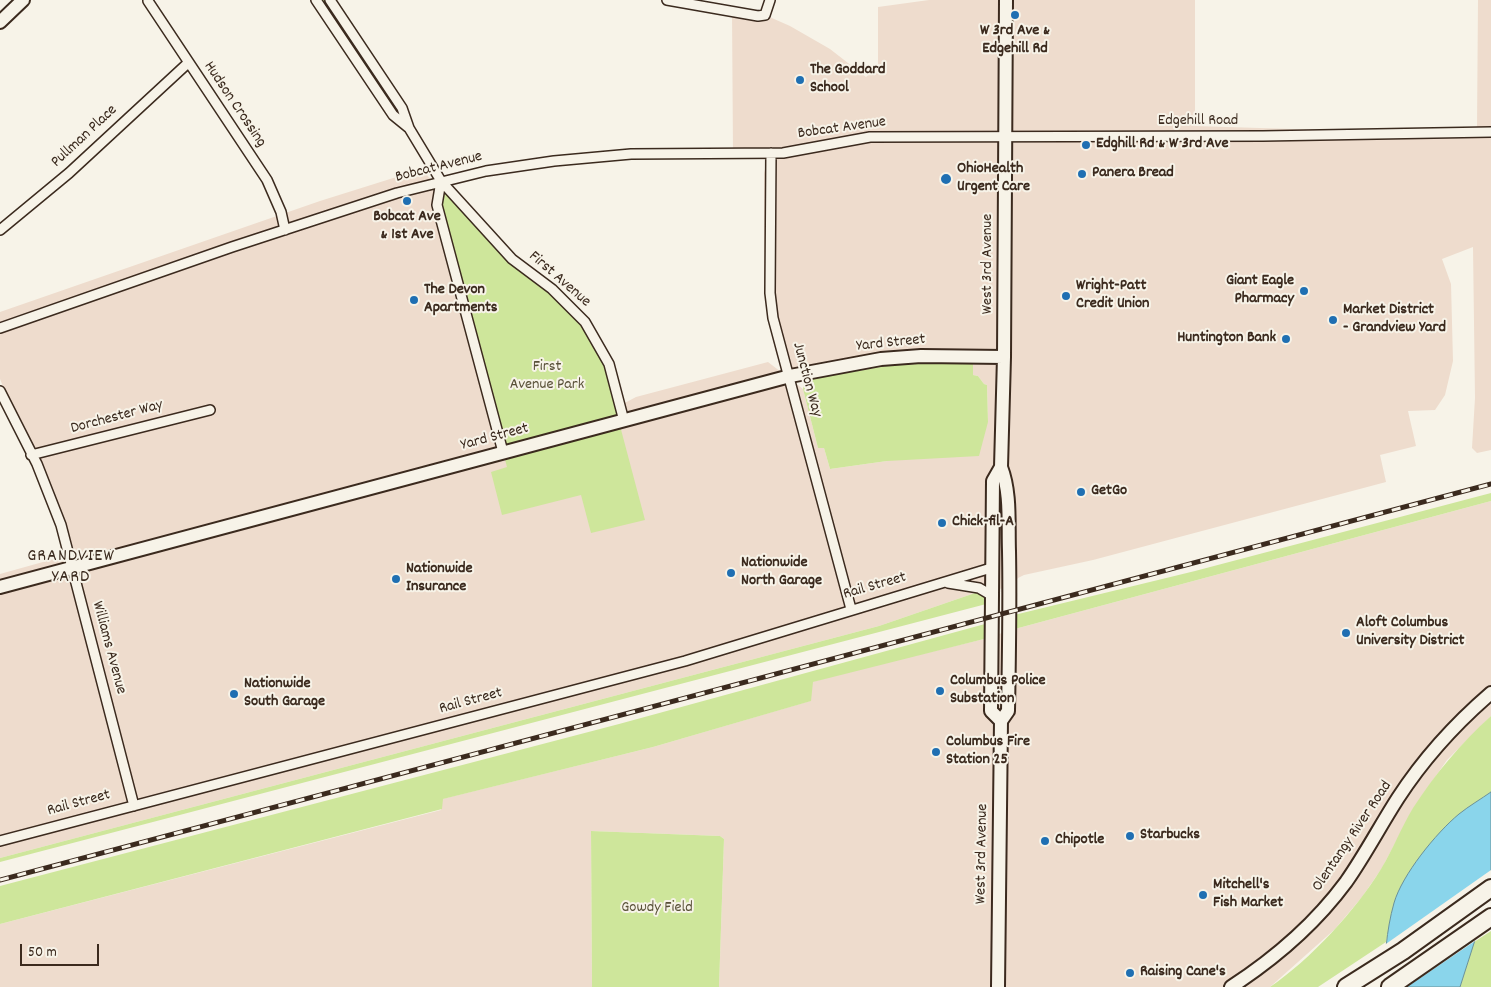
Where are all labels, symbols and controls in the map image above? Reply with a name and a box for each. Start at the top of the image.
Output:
marker: W 3rd Ave & Edgehill Rd [1009,9,1021,21]
place label: W 3rd Ave & Edgehill Rd [980,22,1050,60]
street label: Hudson Crossing [198,58,270,152]
place label: The Goddard School [810,61,886,99]
marker: The Goddard School [794,74,806,86]
street label: Pullman Place [48,102,122,172]
street label: Edgehill Road [1158,112,1238,132]
street label: Bobcat Avenue [797,113,887,145]
place label: Edghill Rd & W 3rd Ave [1096,135,1228,155]
marker: Edghill Rd & W 3rd Ave [1080,139,1092,151]
street label: Bobcat Avenue [394,148,484,188]
place label: OhioHealth Urgent Care [957,160,1030,198]
place label: Panera Bread [1092,164,1174,184]
marker: Panera Bread [1076,168,1088,180]
marker: OhioHealth Urgent Care [939,172,953,186]
marker: Bobcat Ave & 1st Ave [401,195,413,207]
place label: Bobcat Ave & 1st Ave [373,208,441,246]
street label: West 3rd Avenue [979,214,999,314]
street label: First Avenue [524,248,594,312]
place label: Giant Eagle Pharmacy [1226,272,1294,310]
place label: Wright-Patt Credit Union [1076,277,1149,315]
place label: The Devon Apartments [424,281,498,319]
marker: Giant Eagle Pharmacy [1298,285,1310,297]
marker: Wright-Patt Credit Union [1060,290,1072,302]
marker: The Devon Apartments [408,294,420,306]
place label: Market District - Grandview Yard [1343,301,1446,339]
marker: Market District - Grandview Yard [1327,314,1339,326]
place label: Huntington Bank [1177,329,1276,349]
street label: Yard Street [856,331,926,357]
marker: Huntington Bank [1280,333,1292,345]
street label: Junction Way [787,340,825,420]
park label: First Avenue Park [510,358,584,396]
street label: Dorchester Way [69,396,165,440]
street label: Yard Street [459,420,531,456]
place label: GetGo [1091,482,1127,502]
marker: GetGo [1075,486,1087,498]
place label: Chick-fil-A [952,513,1014,533]
marker: Chick-fil-A [936,517,948,529]
district label: GRANDVIEW YARD [26,547,116,590]
place label: Nationwide North Garage [741,554,822,592]
place label: Nationwide Insurance [406,560,473,598]
marker: Nationwide North Garage [725,567,737,579]
street label: Rail Street [841,569,909,605]
marker: Nationwide Insurance [390,573,402,585]
street label: Williams Avenue [86,599,130,697]
place label: Aloft Columbus University District [1356,614,1464,652]
marker: Aloft Columbus University District [1340,627,1352,639]
place label: Columbus Police Substation [950,672,1046,710]
place label: Nationwide South Garage [244,675,325,713]
street label: Rail Street [437,684,505,720]
marker: Columbus Police Substation [934,685,946,697]
marker: Nationwide South Garage [228,688,240,700]
place label: Columbus Fire Station 25 [946,733,1030,771]
marker: Columbus Fire Station 25 [930,746,942,758]
street label: Olentangy River Road [1309,778,1397,896]
street label: Rail Street [45,786,113,822]
street label: West 3rd Avenue [973,804,993,904]
place label: Starbucks [1140,826,1200,846]
marker: Starbucks [1124,830,1136,842]
place label: Chipotle [1055,831,1104,851]
marker: Chipotle [1039,835,1051,847]
place label: Mitchell's Fish Market [1213,876,1283,914]
marker: Mitchell's Fish Market [1197,889,1209,901]
park label: Gowdy Field [621,899,693,919]
scale bar [22,934,101,966]
text: 50 m [28,942,57,964]
place label: Raising Cane's [1140,963,1226,983]
marker: Raising Cane's [1124,967,1136,979]

